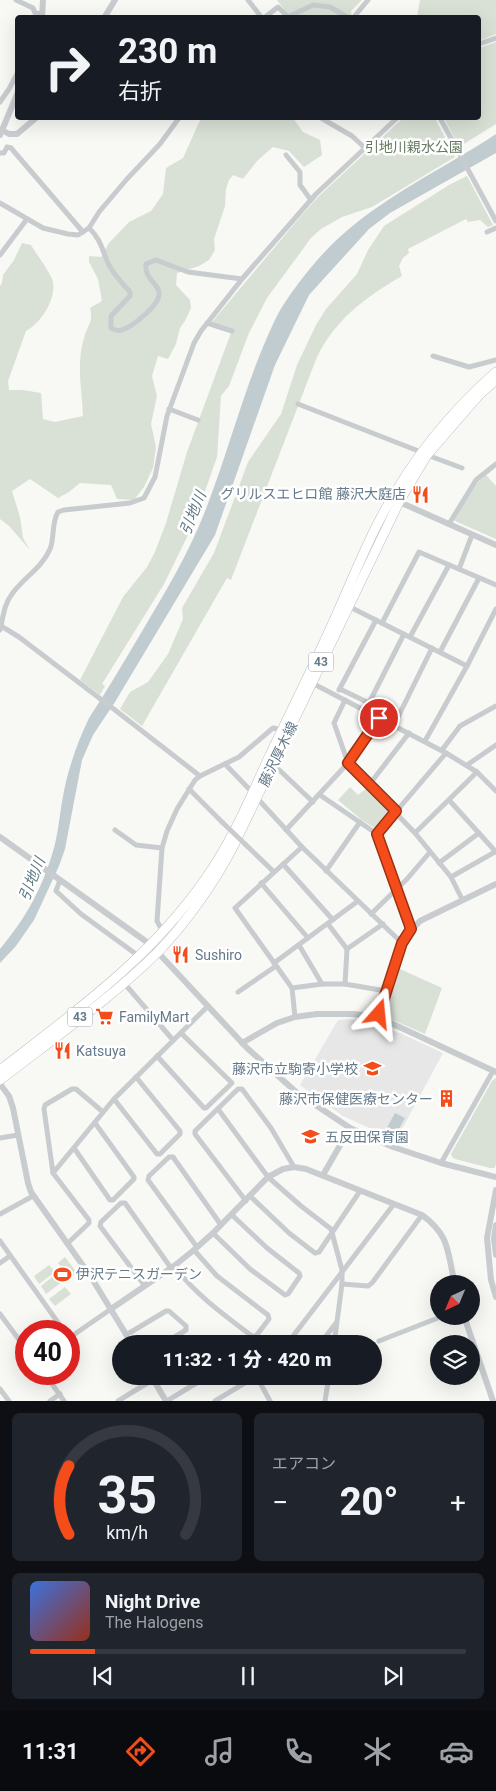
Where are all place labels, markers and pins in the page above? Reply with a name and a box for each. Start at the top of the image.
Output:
restaurant icon: グリルスエヒロ館 藤沢大庭店 [410,484,430,504]
place label: グリルスエヒロ館 藤沢大庭店 [221,486,406,502]
pin [358,697,400,739]
restaurant icon: Sushiro [171,945,191,965]
place label: Sushiro [195,947,242,963]
supermarket icon: FamilyMart [95,1007,115,1027]
place label: FamilyMart [119,1009,190,1025]
restaurant icon: Katsuya [52,1041,72,1061]
place label: Katsuya [76,1043,126,1059]
school or university icon: 藤沢市立駒寄小学校 [362,1059,382,1079]
place label: 藤沢市立駒寄小学校 [232,1061,358,1077]
building icon: 藤沢市保健医療センター [437,1089,457,1109]
place label: 藤沢市保健医療センター [279,1091,433,1107]
school or university icon: 五反田保育園 [301,1127,321,1147]
place label: 五反田保育園 [325,1129,409,1145]
sports icon: 伊沢テニスガーデン [52,1264,72,1284]
place label: 伊沢テニスガーデン [76,1266,202,1282]

